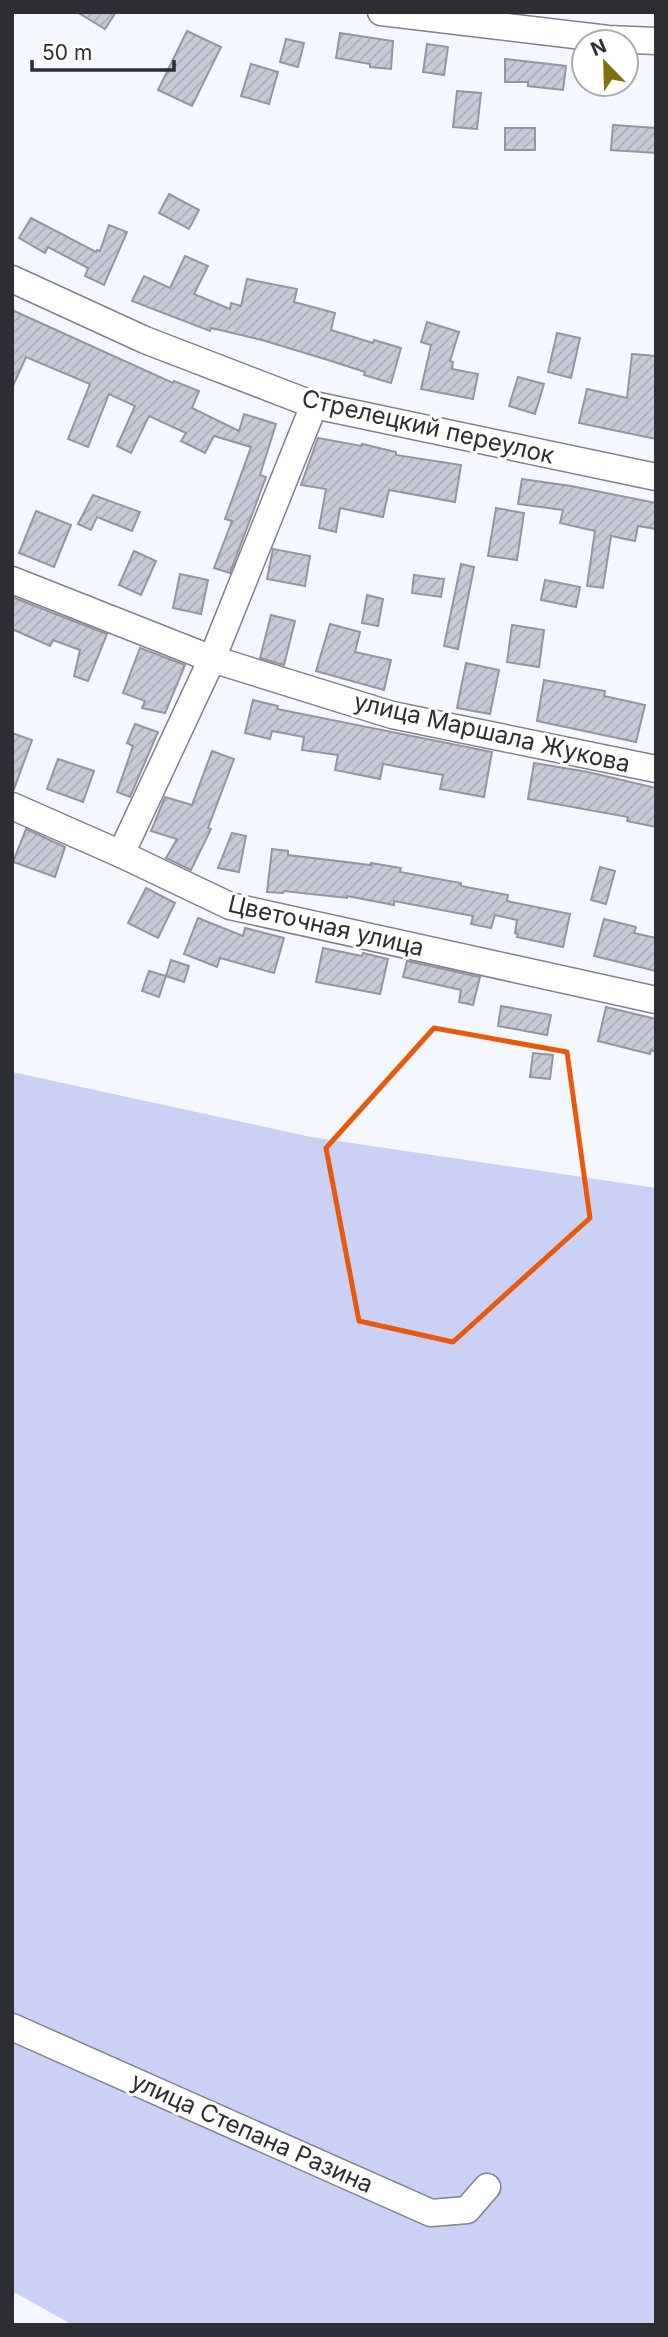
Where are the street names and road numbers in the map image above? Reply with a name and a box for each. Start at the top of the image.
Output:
street label: Стрелецкий переулок [299,383,557,470]
street label: улица Маршала Жукова [351,687,633,778]
street label: Цветочная улица [225,889,427,962]
street label: улица Степана Разина [127,2066,378,2199]

